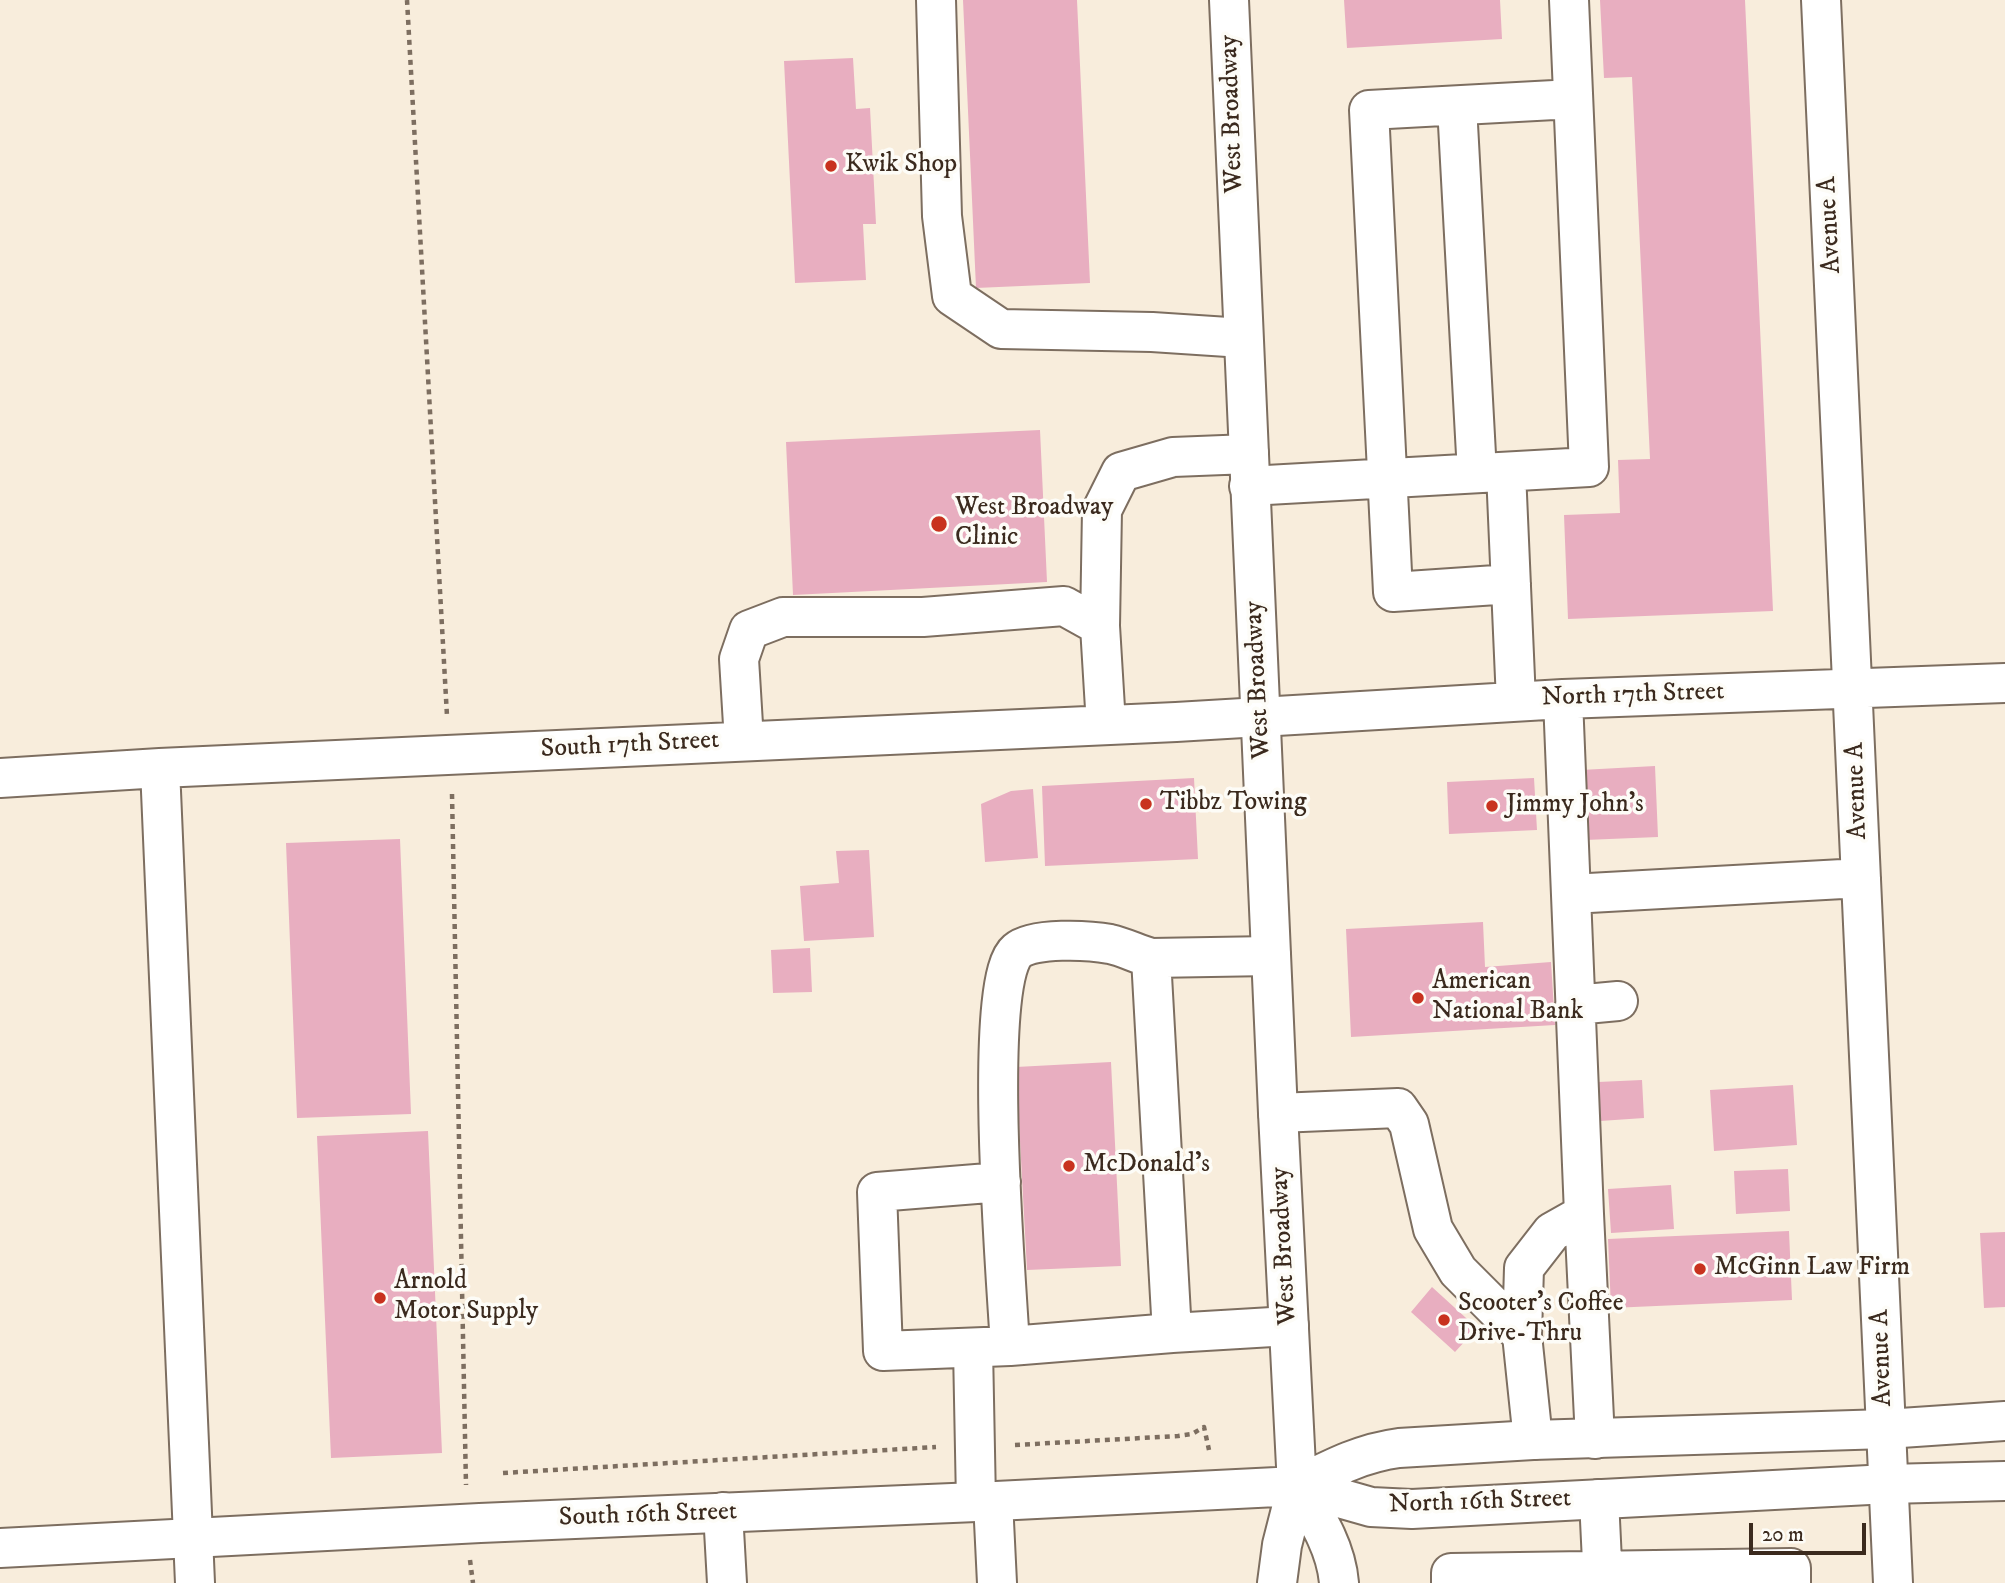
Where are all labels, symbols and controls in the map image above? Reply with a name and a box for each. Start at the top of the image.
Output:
street label: West Broadway [1215,34,1251,194]
place label: Kwik Shop [845,150,957,182]
marker: Kwik Shop [823,158,839,174]
street label: Avenue A [1813,176,1849,274]
place label: West Broadway Clinic [955,493,1113,554]
marker: West Broadway Clinic [929,514,949,534]
street label: West Broadway [1239,600,1279,760]
street label: North 17th Street [1541,677,1725,715]
street label: South 17th Street [540,726,720,766]
street label: Avenue A [1841,742,1875,840]
place label: Tibbz Towing [1160,788,1307,820]
place label: Jimmy John's [1506,790,1644,822]
marker: Tibbz Towing [1138,796,1154,812]
marker: Jimmy John's [1484,798,1500,814]
place label: American National Bank [1432,967,1583,1028]
marker: American National Bank [1410,990,1426,1006]
place label: McDonald's [1083,1150,1210,1182]
marker: McDonald's [1061,1158,1077,1174]
street label: West Broadway [1265,1166,1305,1326]
place label: McGinn Law Firm [1714,1253,1910,1285]
marker: McGinn Law Firm [1692,1261,1708,1277]
place label: Arnold Motor Supply [394,1267,538,1328]
place label: Scooter's Coffee Drive-Thru [1458,1289,1623,1350]
marker: Arnold Motor Supply [372,1290,388,1306]
street label: Avenue A [1866,1309,1900,1407]
marker: Scooter's Coffee Drive-Thru [1436,1312,1452,1328]
street label: North 16th Street [1388,1484,1572,1522]
street label: South 16th Street [558,1497,738,1535]
scale bar [1753,1510,1870,1554]
text: 20 m [1762,1522,1804,1548]

